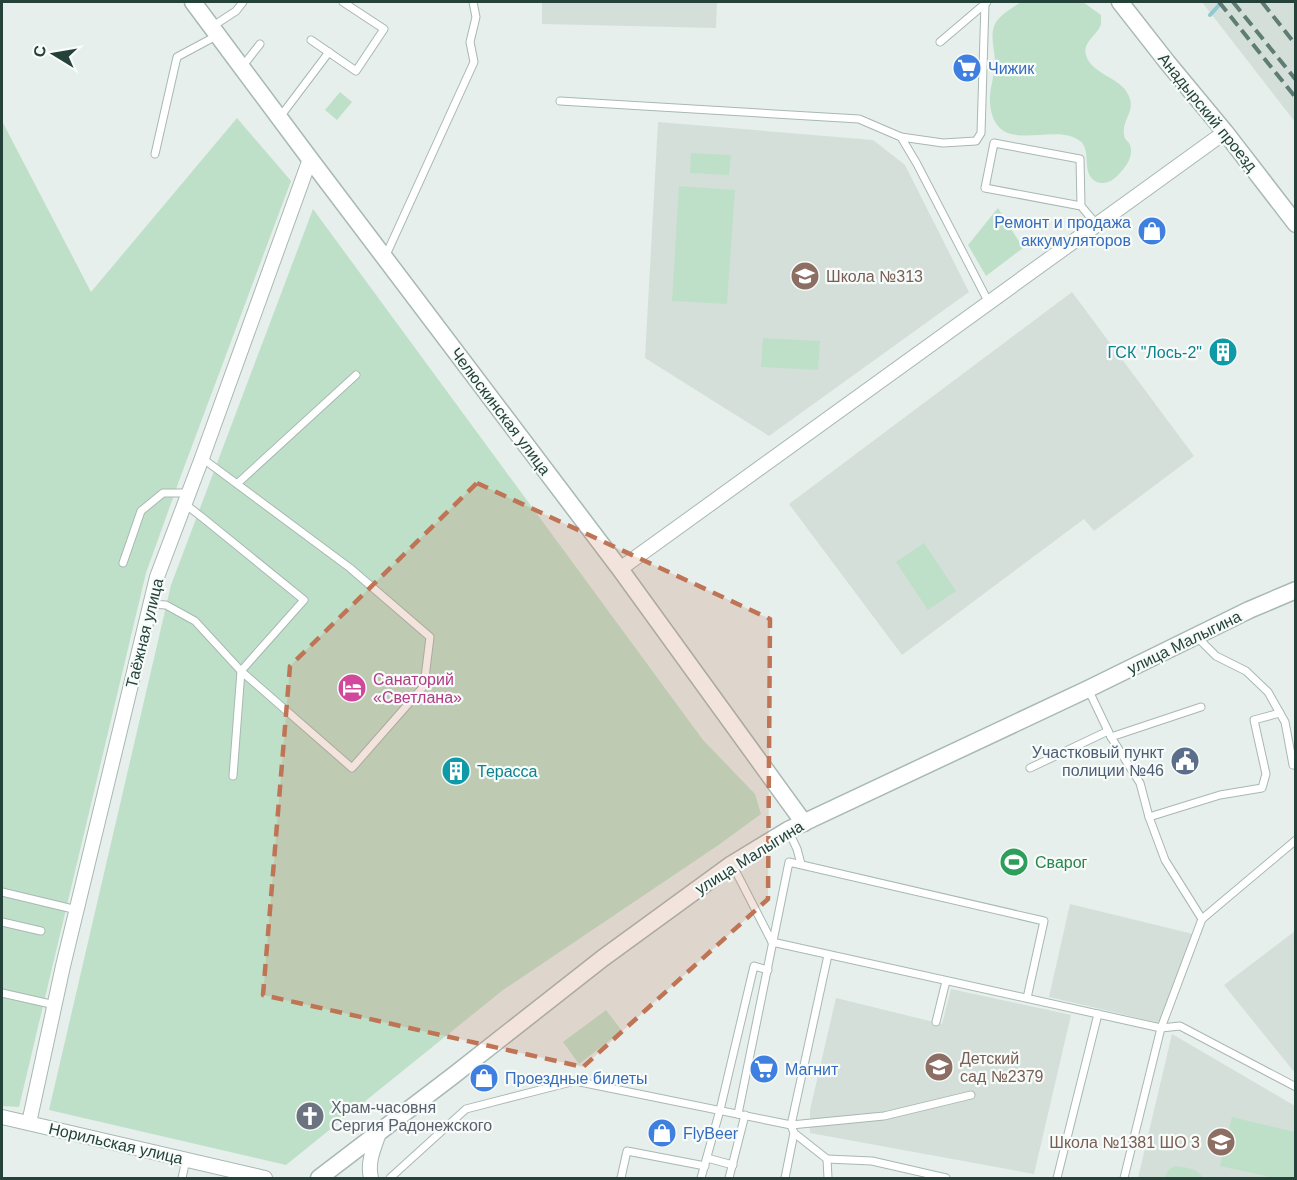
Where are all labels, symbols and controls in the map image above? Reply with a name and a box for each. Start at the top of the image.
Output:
north arrow [24,24,84,84]
text: С [30,44,49,59]
street label: Анадырский проезд [1155,50,1261,175]
supermarket icon: Чижик [951,52,983,84]
place label: Чижик [988,60,1035,77]
place label: Ремонт и продажа аккумуляторов [994,214,1131,249]
shop icon: Ремонт и продажа аккумуляторов [1136,215,1168,247]
school or university icon: Школа №313 [789,260,821,292]
place label: Школа №313 [826,268,923,285]
building icon: ГСК "Лось-2" [1207,336,1239,368]
street label: Челюскинская улица [447,344,554,478]
place label: ГСК "Лось-2" [1107,344,1202,361]
street label: Таёжная улица [123,576,166,690]
street label: улица Малыгина [1125,608,1244,677]
place label: Санаторий «Светлана» [373,671,462,706]
hotel icon: Санаторий «Светлана» [336,672,368,704]
place label: Участковый пункт полиции №46 [1032,744,1165,779]
public building icon: Участковый пункт полиции №46 [1169,745,1201,777]
building icon: Терасса [440,755,472,787]
place label: Терасса [477,763,538,780]
street label: улица Малыгина [692,817,807,898]
sports icon: Сварог [998,846,1030,878]
place label: Сварог [1035,854,1088,871]
place label: Детский сад №2379 [960,1050,1044,1085]
school or university icon: Детский сад №2379 [923,1051,955,1083]
supermarket icon: Магнит [748,1053,780,1085]
place label: Магнит [785,1061,839,1078]
shop icon: Проездные билеты [468,1062,500,1094]
place label: Проездные билеты [505,1070,647,1087]
place label: Храм-часовня Сергия Радонежского [331,1099,492,1134]
church icon: Храм-часовня Сергия Радонежского [294,1100,326,1132]
shop icon: FlyBeer [646,1117,678,1149]
street label: Норильская улица [47,1120,185,1167]
place label: FlyBeer [683,1125,739,1142]
school or university icon: Школа №1381 ШО 3 [1205,1126,1237,1158]
place label: Школа №1381 ШО 3 [1049,1134,1200,1151]

